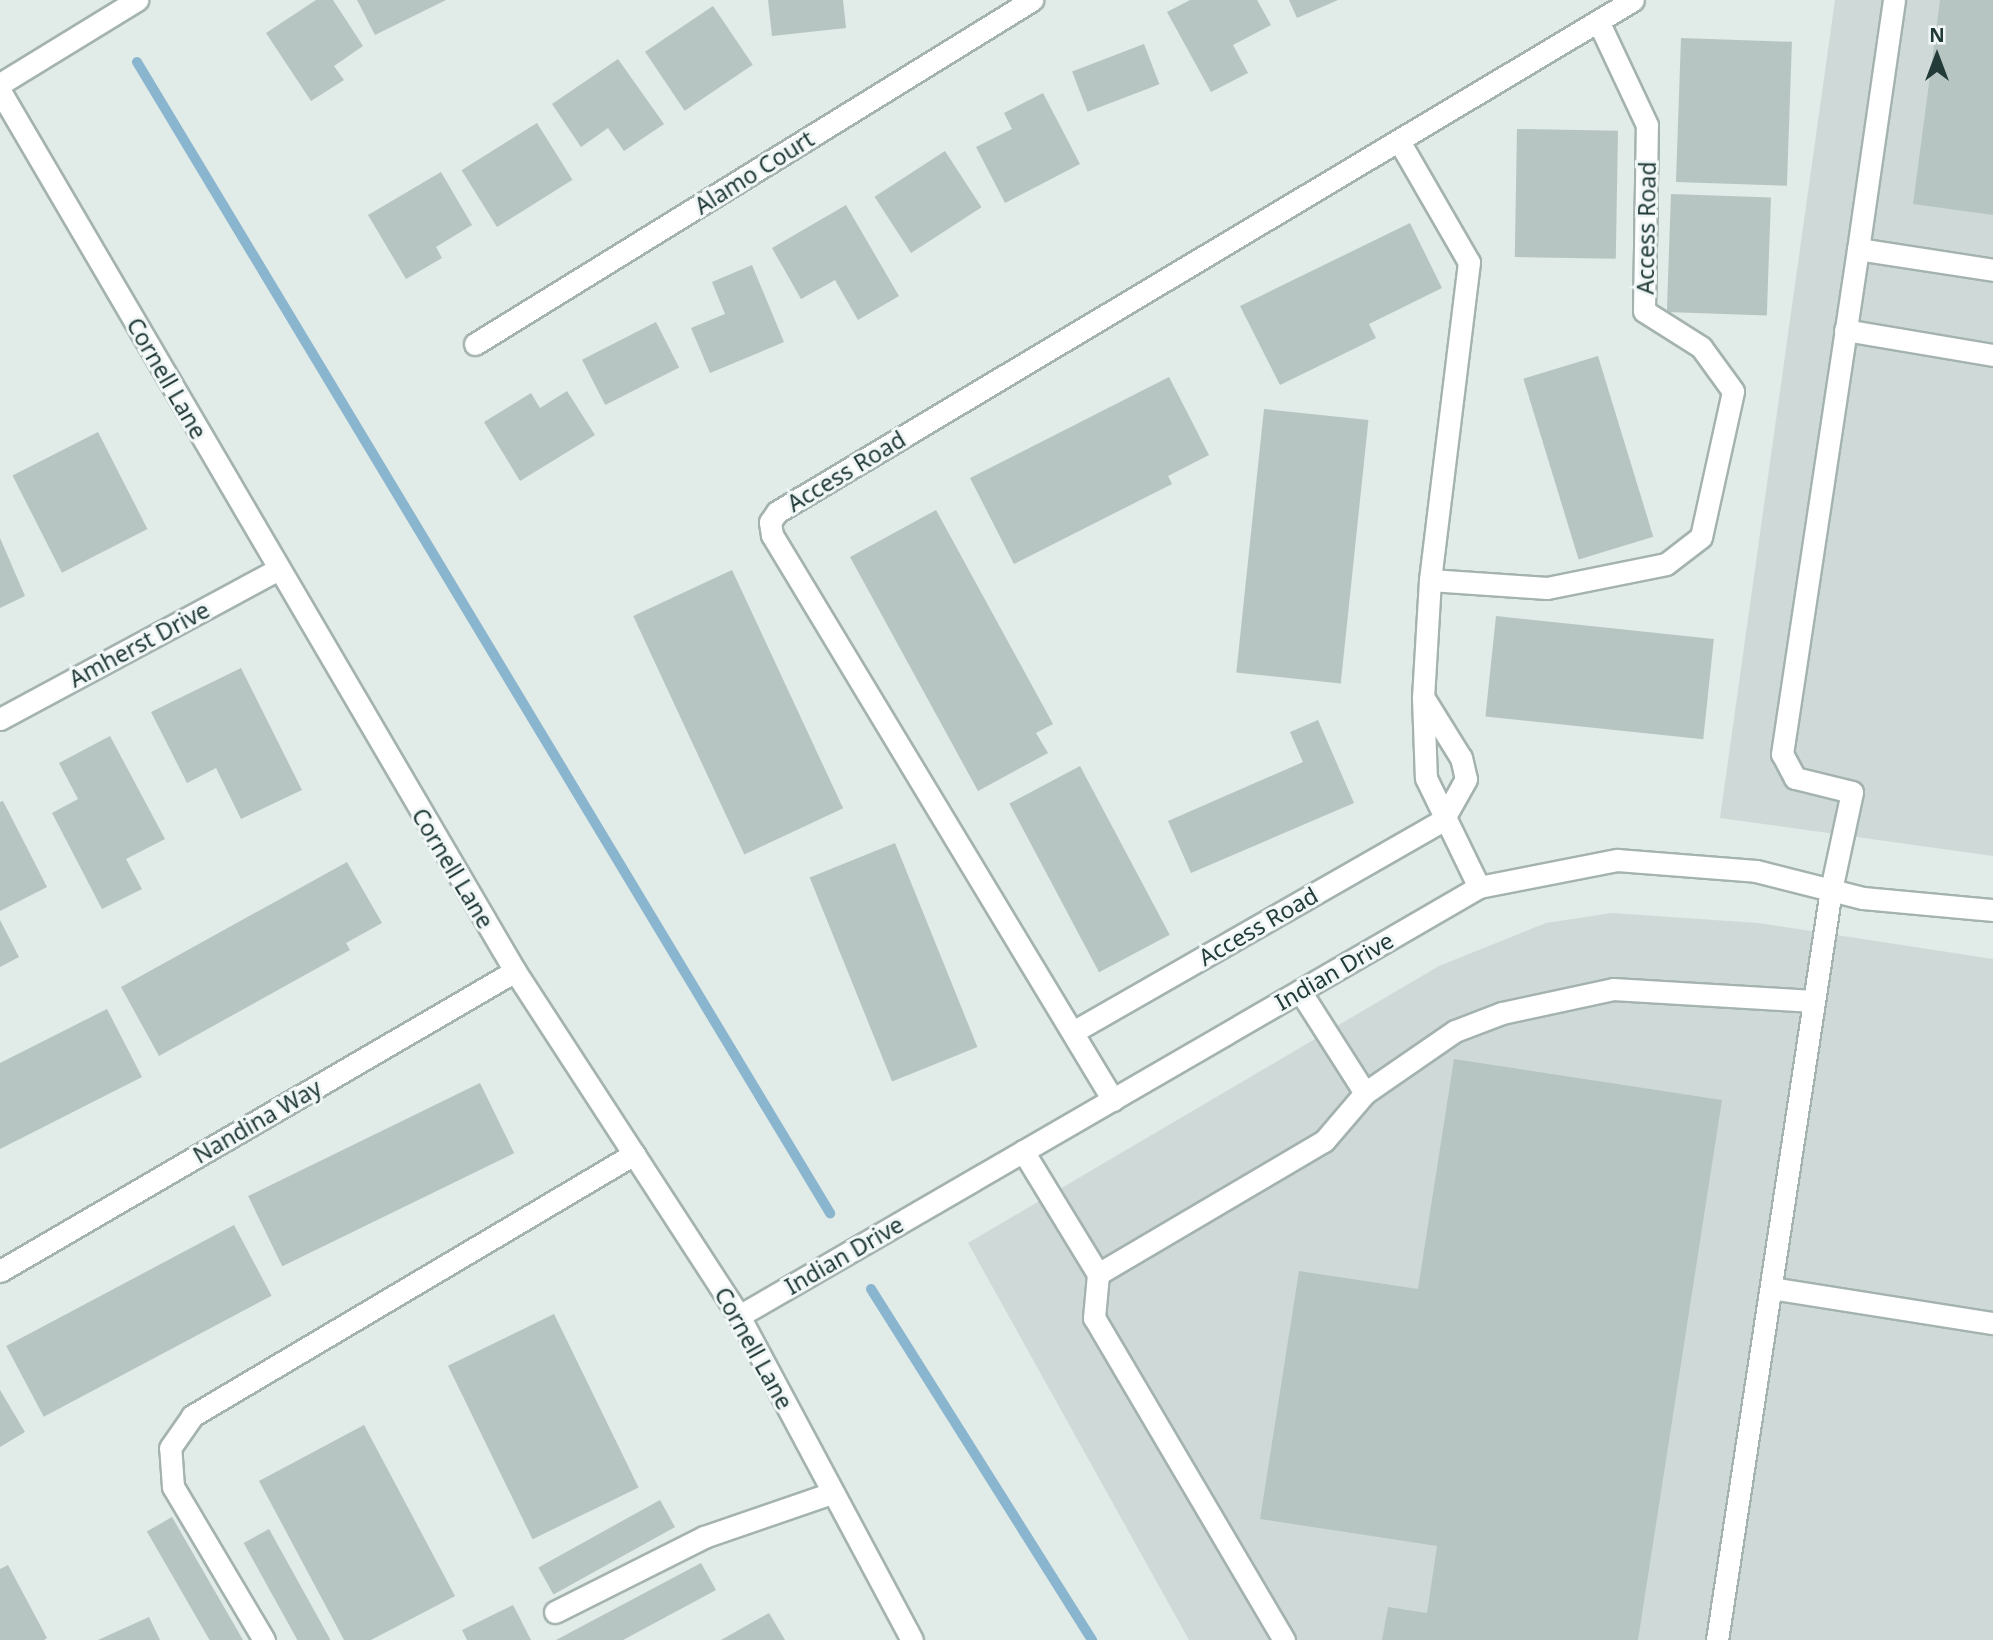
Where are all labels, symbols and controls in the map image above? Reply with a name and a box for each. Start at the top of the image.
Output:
north arrow [1902,21,1972,91]
text: N [1929,22,1945,48]
street label: Alamo Court [689,124,819,220]
street label: Access Road [1631,161,1661,295]
street label: Cornell Lane [121,313,213,443]
street label: Access Road [782,425,910,517]
street label: Amherst Drive [64,595,214,693]
street label: Cornell Lane [406,803,500,933]
street label: Access Road [1193,881,1323,971]
street label: Indian Drive [1270,926,1398,1016]
street label: Nandina Way [188,1073,326,1169]
street label: Indian Drive [780,1210,908,1300]
street label: Cornell Lane [709,1282,799,1414]

